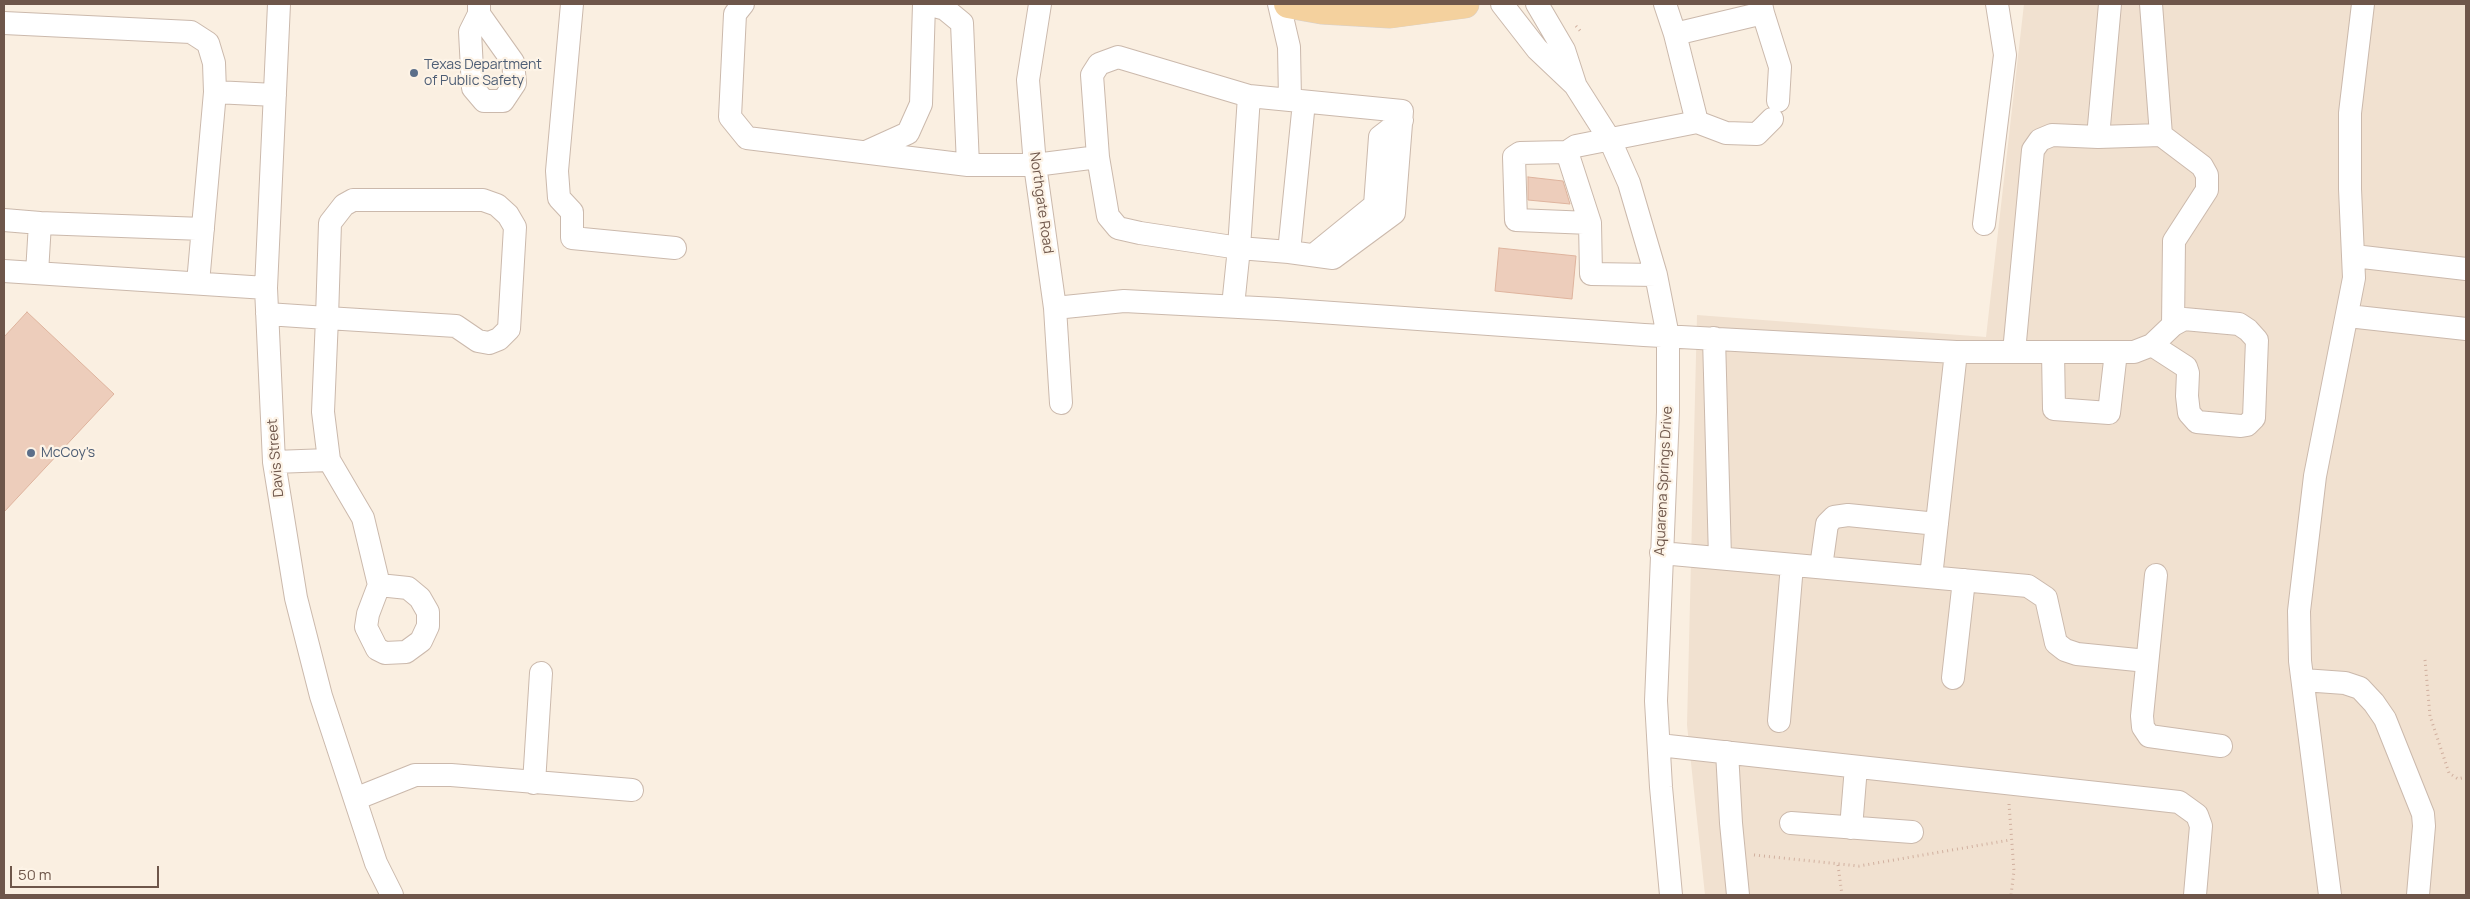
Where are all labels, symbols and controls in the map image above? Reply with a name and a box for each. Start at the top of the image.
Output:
place label: Texas Department of Public Safety [424,57,542,90]
marker: Texas Department of Public Safety [408,67,420,79]
street label: Northgate Road [1026,151,1056,255]
street label: Aquarena Springs Drive [1652,406,1676,556]
street label: Davis Street [264,418,288,498]
place label: McCoy's [41,445,95,461]
marker: McCoy's [25,447,37,459]
scale bar [12,856,161,888]
text: 50 m [18,864,52,885]

